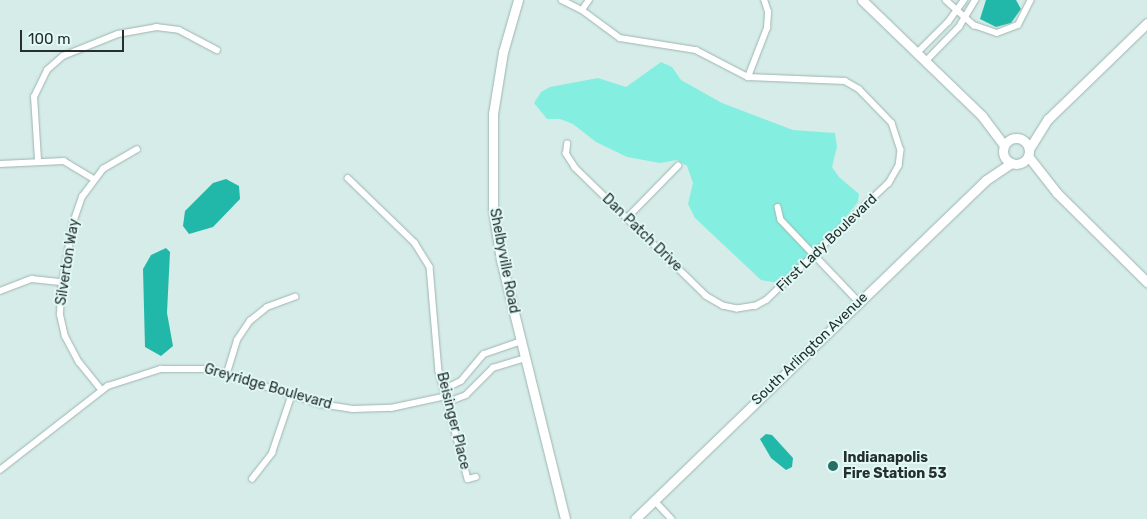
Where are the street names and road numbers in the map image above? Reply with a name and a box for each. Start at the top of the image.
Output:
street label: Dan Patch Drive [599,191,685,275]
street label: First Lady Boulevard [773,191,881,295]
street label: Shelbyville Road [486,207,522,315]
street label: Silverton Way [53,217,83,307]
street label: South Arlington Avenue [748,289,872,409]
street label: Greyridge Boulevard [202,361,334,413]
street label: Beisinger Place [433,370,473,472]

